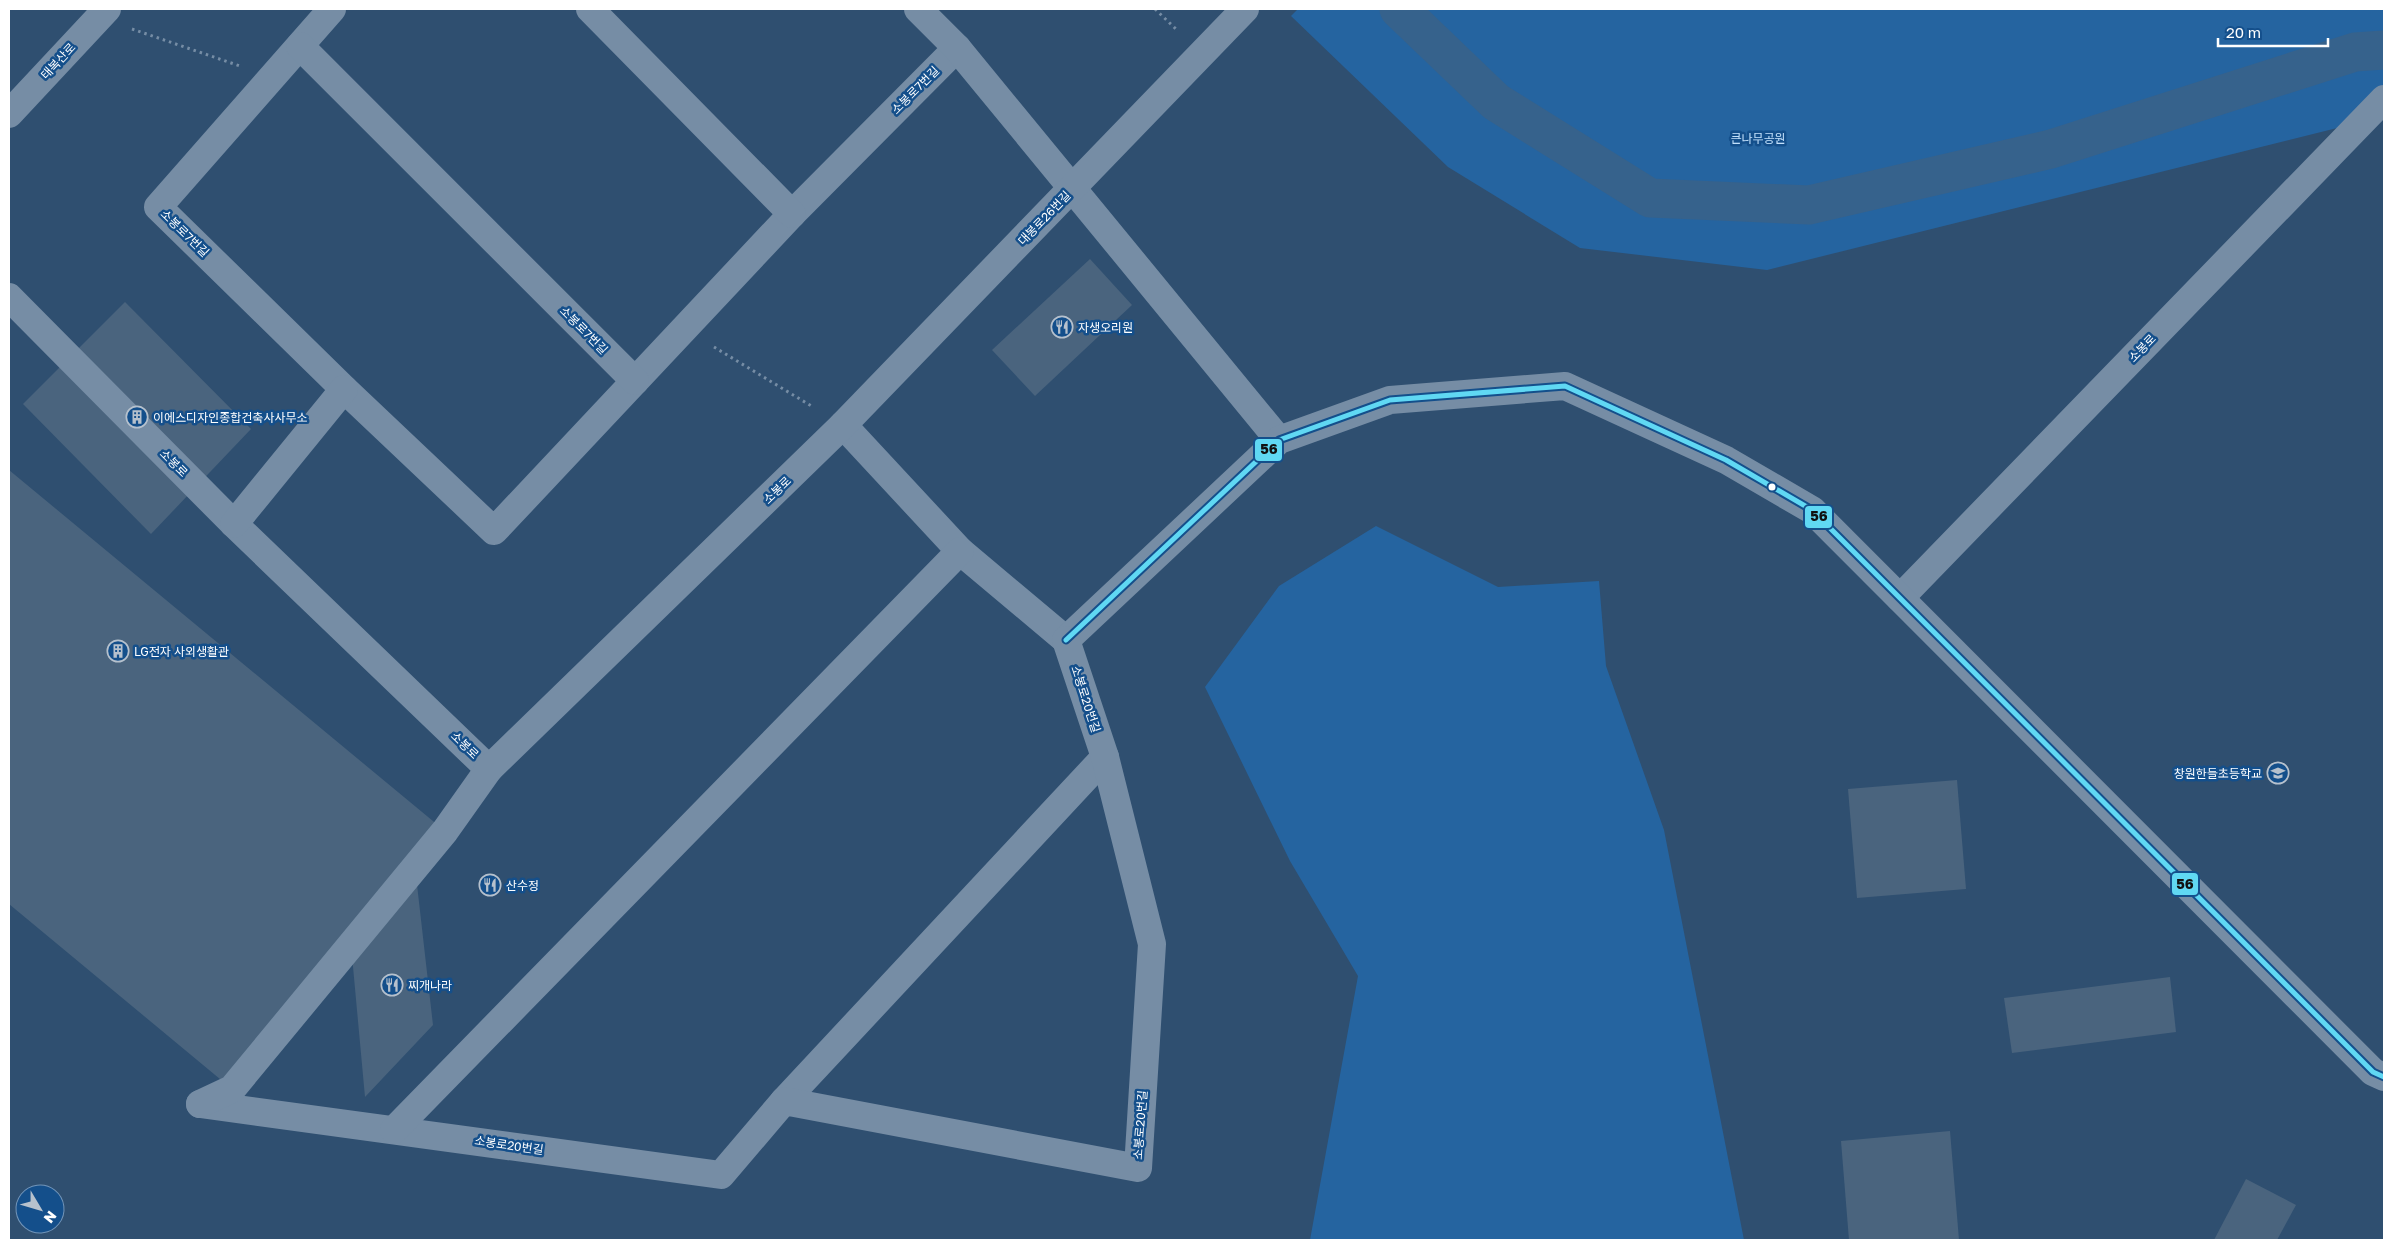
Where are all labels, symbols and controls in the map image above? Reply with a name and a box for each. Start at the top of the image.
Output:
scale bar [2218,15,2328,47]
text: 20 m [2226,23,2261,41]
street label: 태복산로 [37,40,79,82]
street label: 소봉로7번길 [888,63,942,117]
park label: 큰나무공원 [1730,131,1786,146]
street label: 대봉로26번길 [1014,188,1074,248]
street label: 소봉로7번길 [158,206,212,260]
street label: 소봉로7번길 [557,303,611,357]
restaurant icon: 자생오리원 [1050,315,1074,339]
place label: 자생오리원 [1078,320,1133,335]
street label: 소봉로 [2125,331,2159,365]
building icon: 이에스디자인종합건축사사무소 [125,405,149,429]
place label: 이에스디자인종합건축사사무소 [153,410,308,425]
line badge: 56 [1254,438,1283,462]
text: 56 [1260,440,1278,457]
street label: 소봉로 [157,446,191,480]
street label: 소봉로 [760,473,794,507]
unlabelled marker [1767,482,1777,492]
line badge: 56 [1804,505,1833,529]
text: 56 [1810,507,1828,524]
building icon: LG전자 사외생활관 [106,639,130,663]
place label: LG전자 사외생활관 [134,644,229,659]
street label: 소봉로20번길 [1068,664,1104,734]
street label: 소봉로 [448,728,482,762]
school or university icon: 창원한들초등학교 [2266,761,2290,785]
place label: 창원한들초등학교 [2174,766,2262,781]
line badge: 56 [2171,872,2199,896]
restaurant icon: 산수정 [478,873,502,897]
text: 56 [2176,875,2194,892]
place label: 산수정 [506,878,539,893]
restaurant icon: 찌개나라 [380,973,404,997]
place label: 찌개나라 [408,978,452,993]
street label: 소봉로20번길 [1130,1090,1150,1160]
street label: 소봉로20번길 [473,1133,545,1157]
north arrow [15,1184,65,1234]
text: N [41,1208,61,1227]

